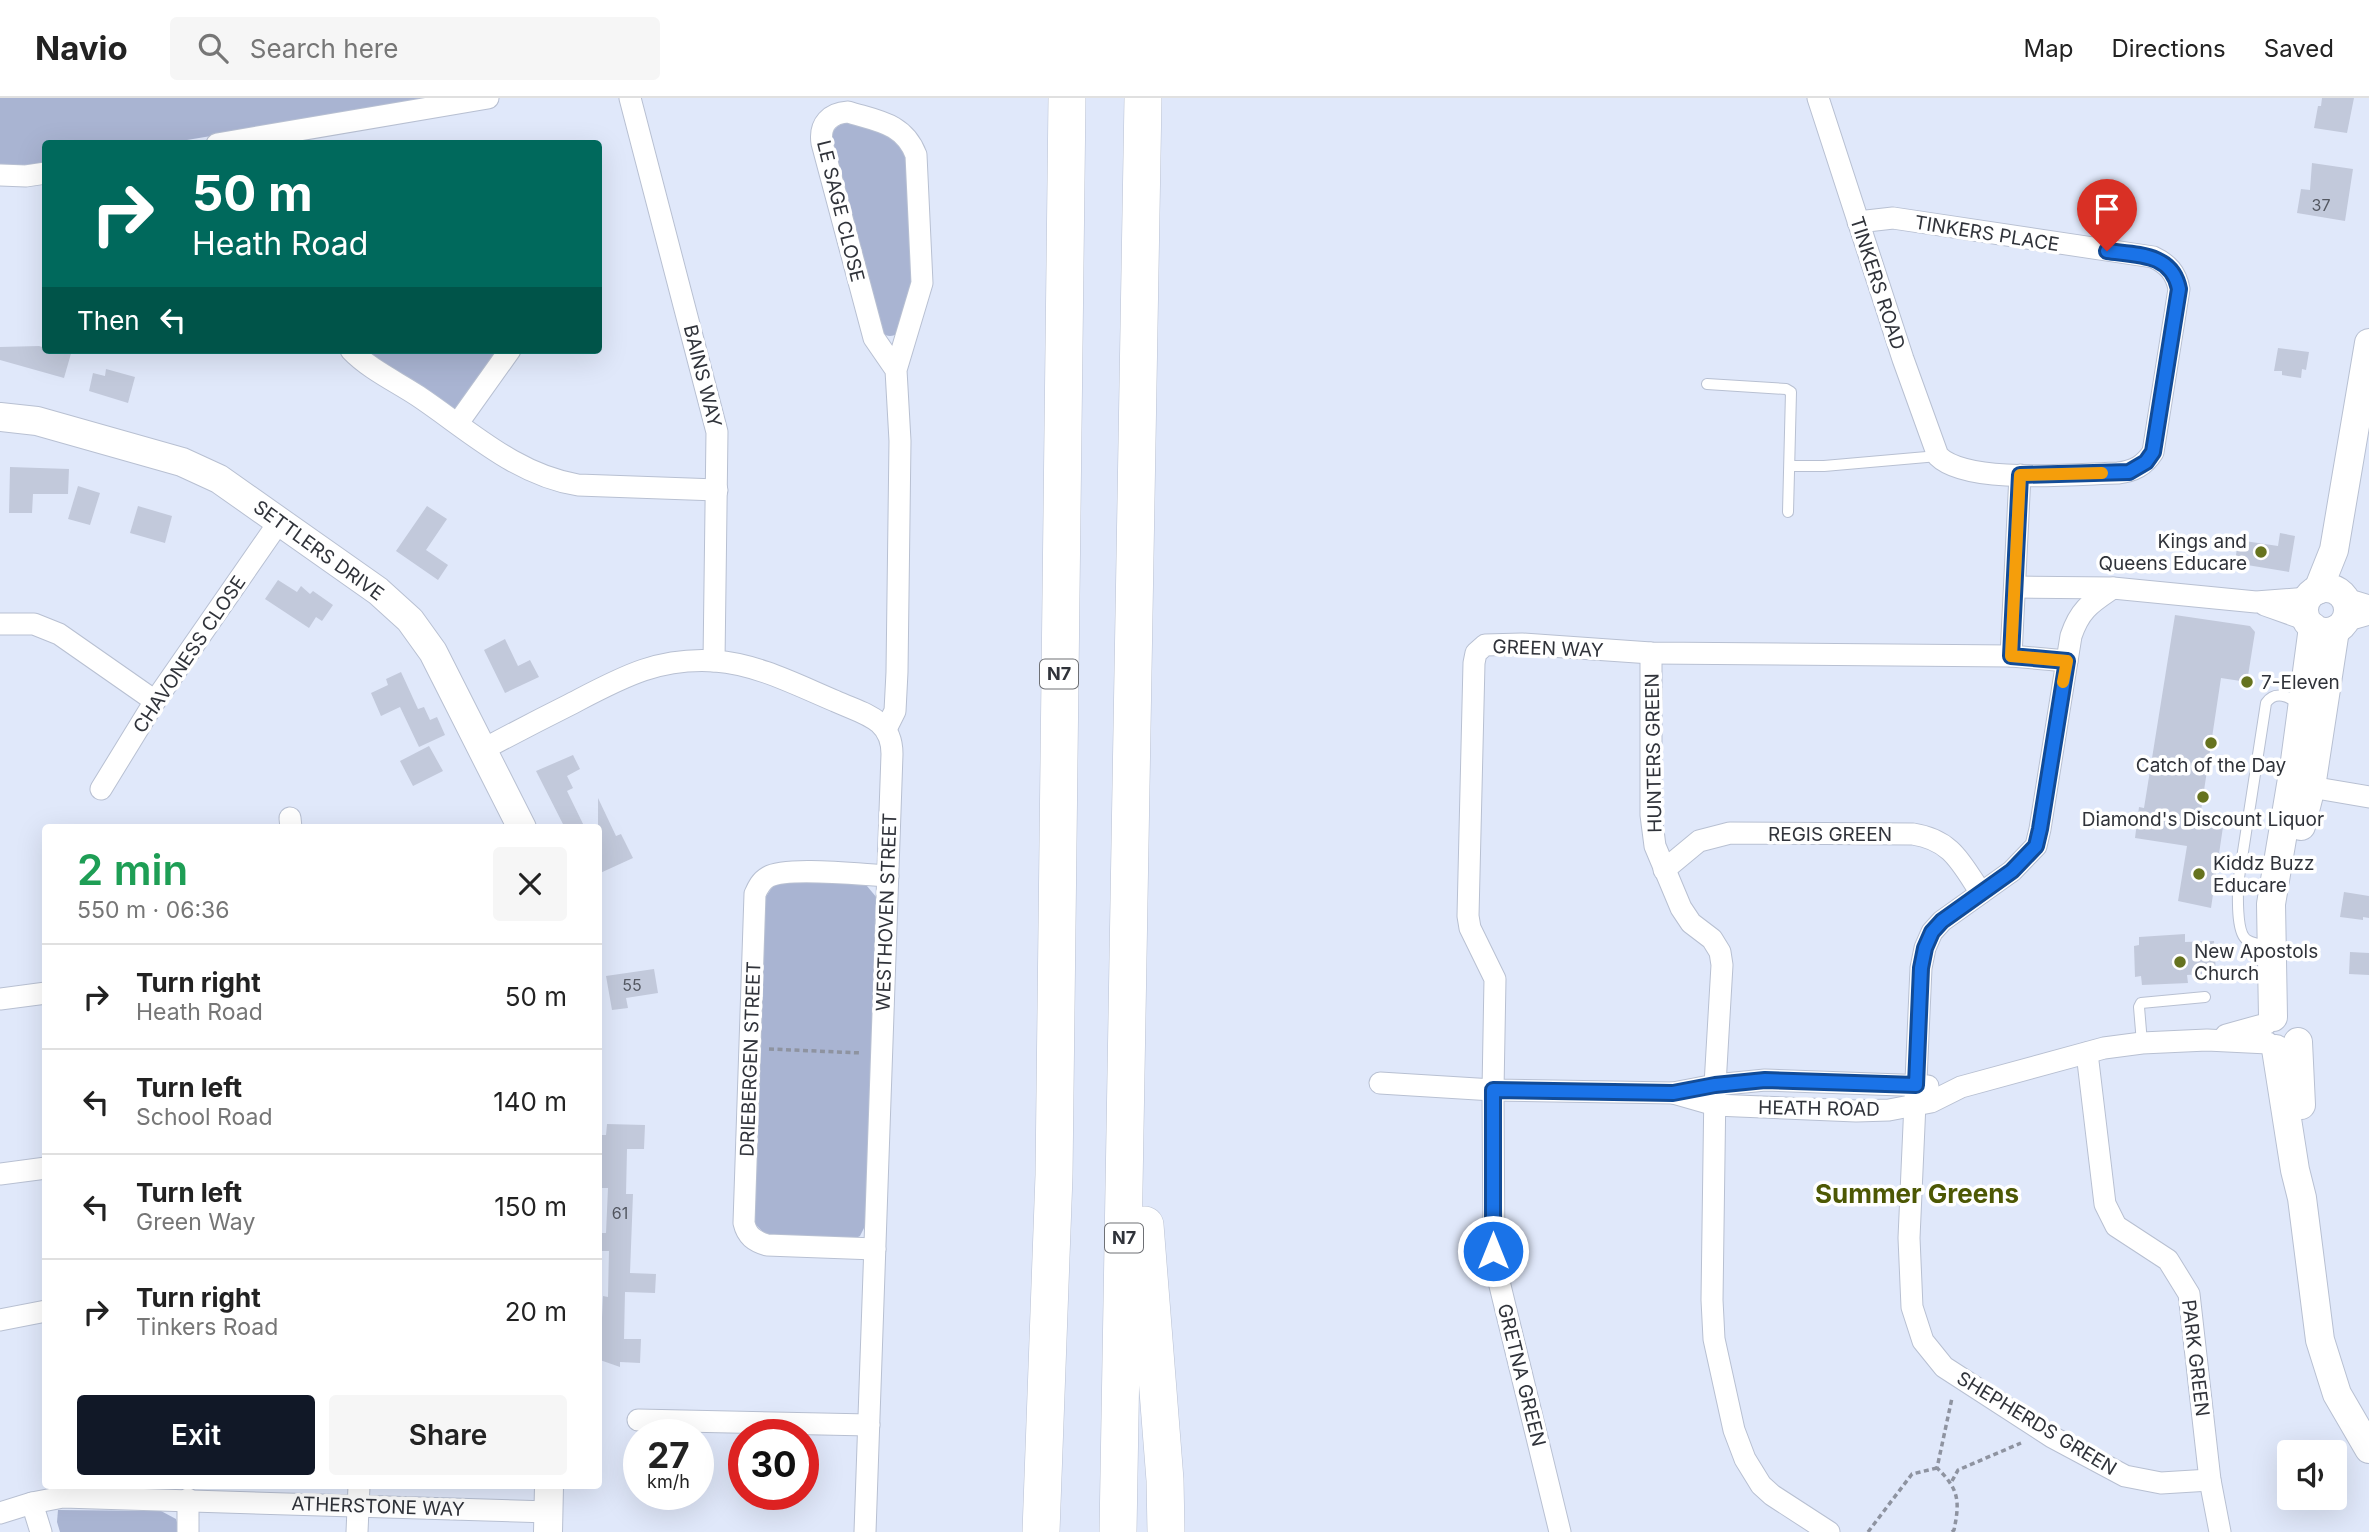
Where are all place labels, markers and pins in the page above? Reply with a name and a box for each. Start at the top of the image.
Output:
pin [2077,179,2137,251]
place label: Kings and Queens Educare [2099,530,2247,575]
marker: Kings and Queens Educare [2253,544,2269,560]
place label: 7-Eleven [2261,671,2340,694]
marker: 7-Eleven [2239,674,2255,690]
marker: Catch of the Day [2203,735,2219,751]
place label: Catch of the Day [2136,754,2287,777]
marker: Diamond's Discount Liquor [2195,789,2211,805]
place label: Diamond's Discount Liquor [2082,808,2324,831]
place label: Kiddz Buzz Educare [2213,852,2314,897]
marker: Kiddz Buzz Educare [2191,866,2207,882]
place label: New Apostols Church [2194,940,2318,985]
marker: New Apostols Church [2172,954,2188,970]

